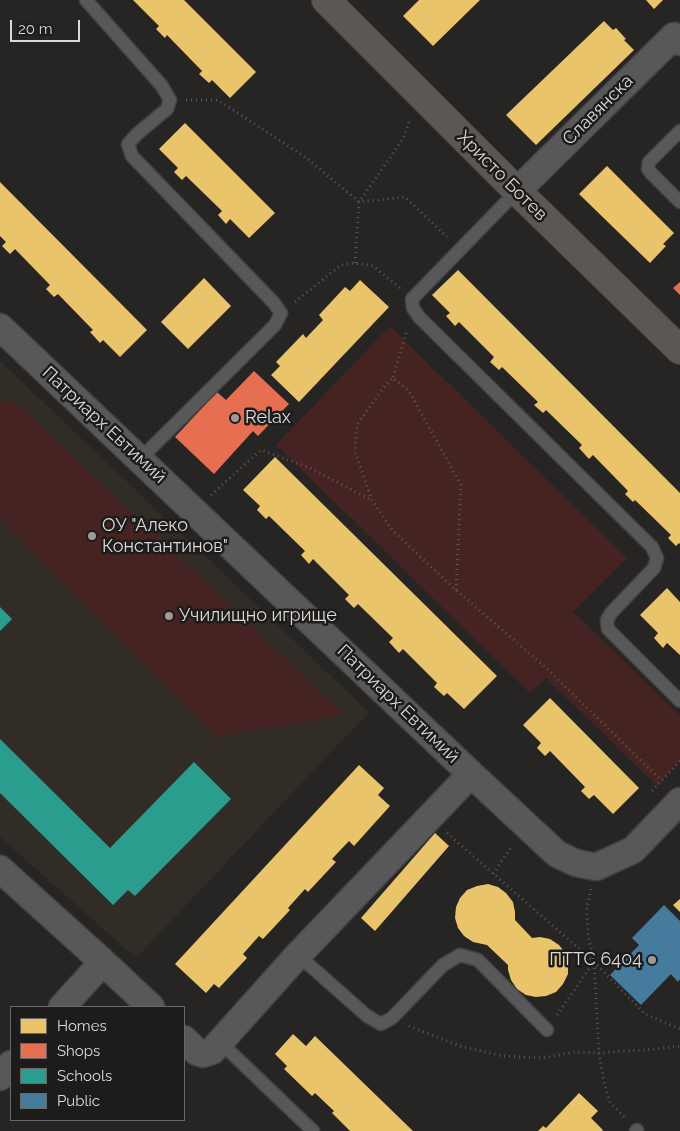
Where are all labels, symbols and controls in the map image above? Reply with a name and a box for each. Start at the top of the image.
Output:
scale bar [12,10,82,42]
text: 20 m [18,20,53,38]
street label: Славянска [558,70,638,150]
street label: Христо Ботев [453,127,551,225]
street label: Патриарх Евтимий [38,362,170,488]
place label: Relax [245,407,291,429]
marker: Relax [229,412,241,424]
place label: ОУ "Алеко Константинов" [102,515,228,558]
marker: ОУ "Алеко Константинов" [86,530,98,542]
place label: Училищно игрище [179,605,337,627]
marker: Училищно игрище [163,610,175,622]
street label: Патриарх Евтимий [333,640,463,768]
place label: ПТТС 6404 [549,949,642,971]
marker: ПТТС 6404 [646,954,658,966]
legend [10,1006,185,1121]
text: Homes [57,1017,107,1035]
text: Shops [57,1042,100,1060]
text: Schools [57,1067,112,1085]
text: Public [57,1092,100,1110]

